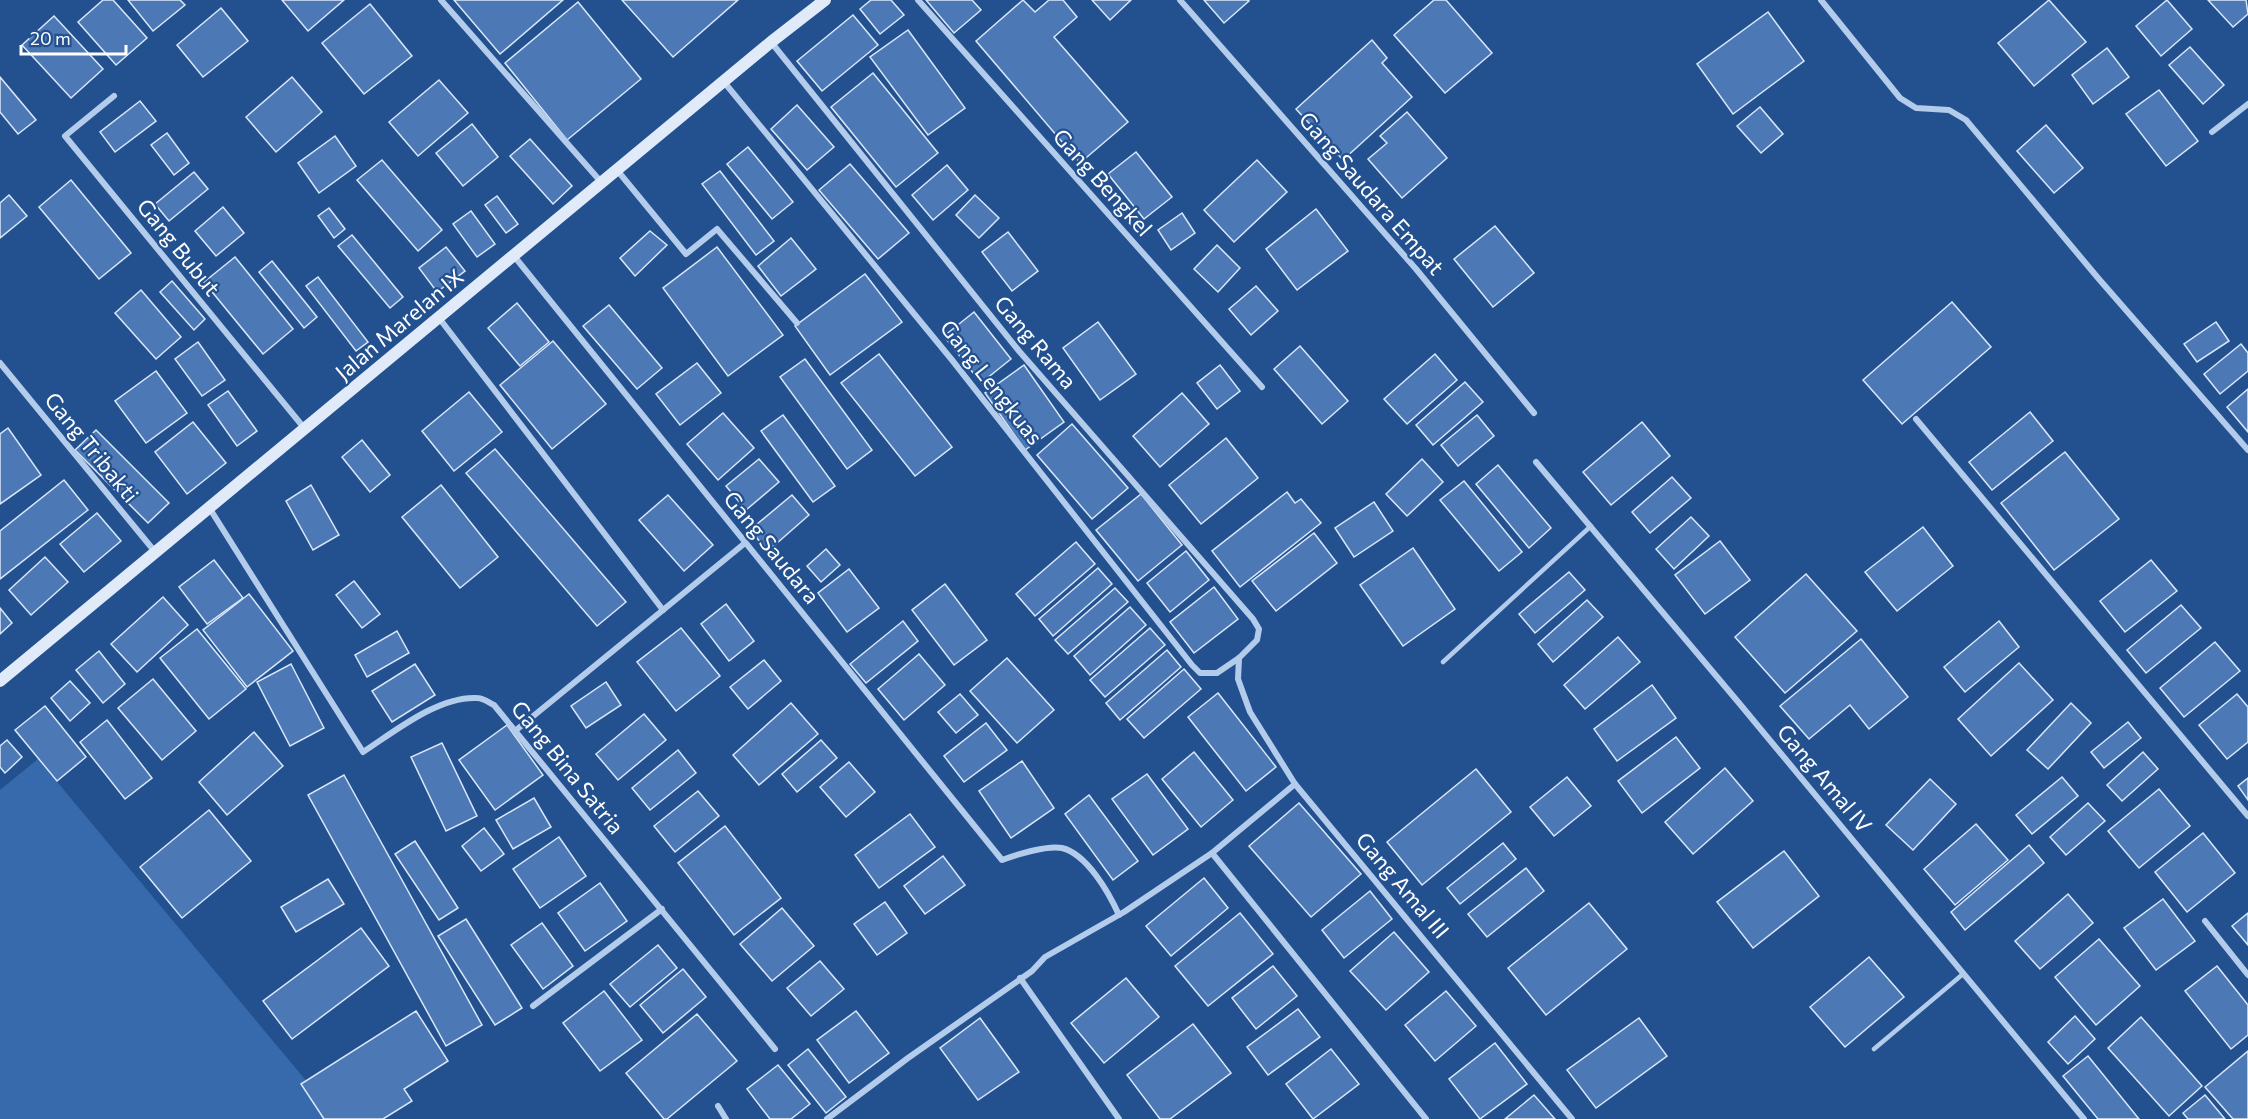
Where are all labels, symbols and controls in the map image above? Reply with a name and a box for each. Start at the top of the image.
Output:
scale bar [21,18,126,56]
text: 20 m [30,27,71,49]
street label: Gang Saudara Empat [1294,106,1450,280]
street label: Gang Bengkel [1048,123,1158,241]
street label: Gang Bubut [132,193,226,301]
street label: Jalan Marelan IX [329,262,469,386]
street label: Gang Rama [989,290,1083,394]
street label: Gang Lengkuas [935,314,1049,450]
street label: Gang Tribakti [39,386,145,508]
street label: Gang Saudara [718,485,826,609]
street label: Gang Bina Satria [506,695,630,839]
street label: Gang Amal IV [1772,718,1878,838]
street label: Gang Amal III [1351,826,1455,944]

